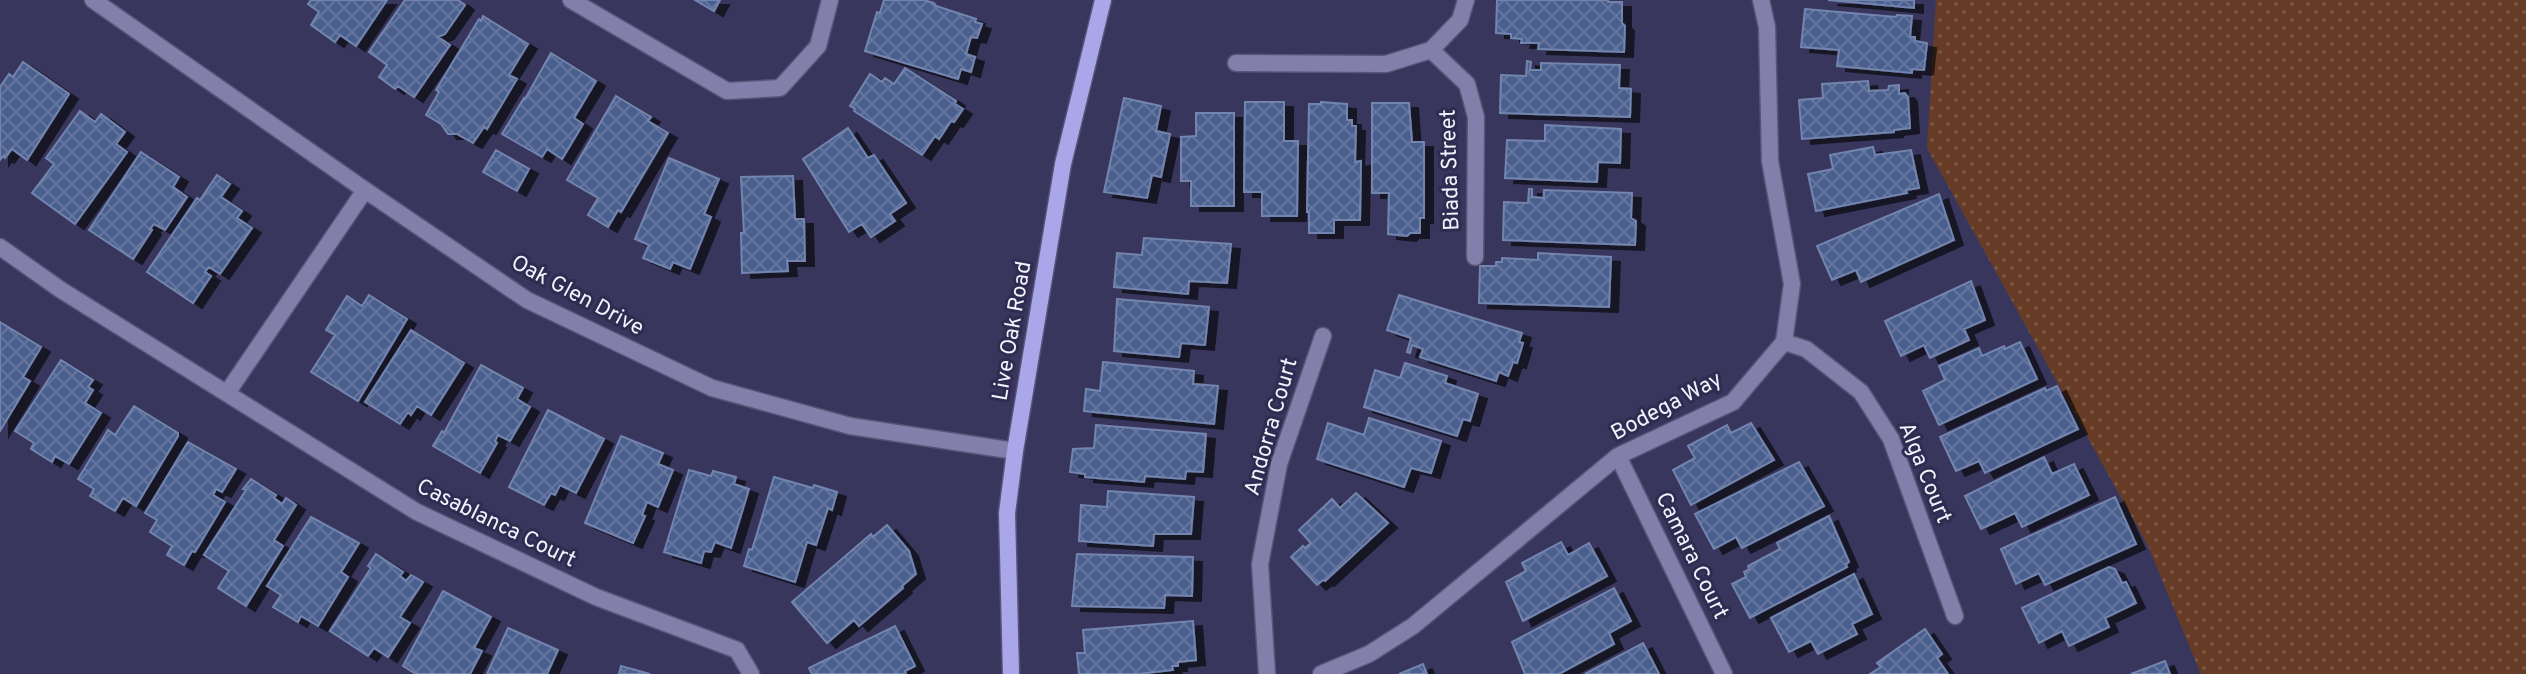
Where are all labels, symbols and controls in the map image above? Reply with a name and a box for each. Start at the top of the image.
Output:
street label: Biada Street [1435,109,1467,231]
street label: Oak Glen Drive [506,250,648,342]
street label: Live Oak Road [987,259,1039,403]
street label: Andorra Court [1239,355,1305,499]
street label: Bodega Way [1607,366,1727,448]
street label: Alga Court [1892,419,1956,527]
street label: Casablanca Court [412,474,580,574]
street label: Camara Court [1649,488,1733,624]

